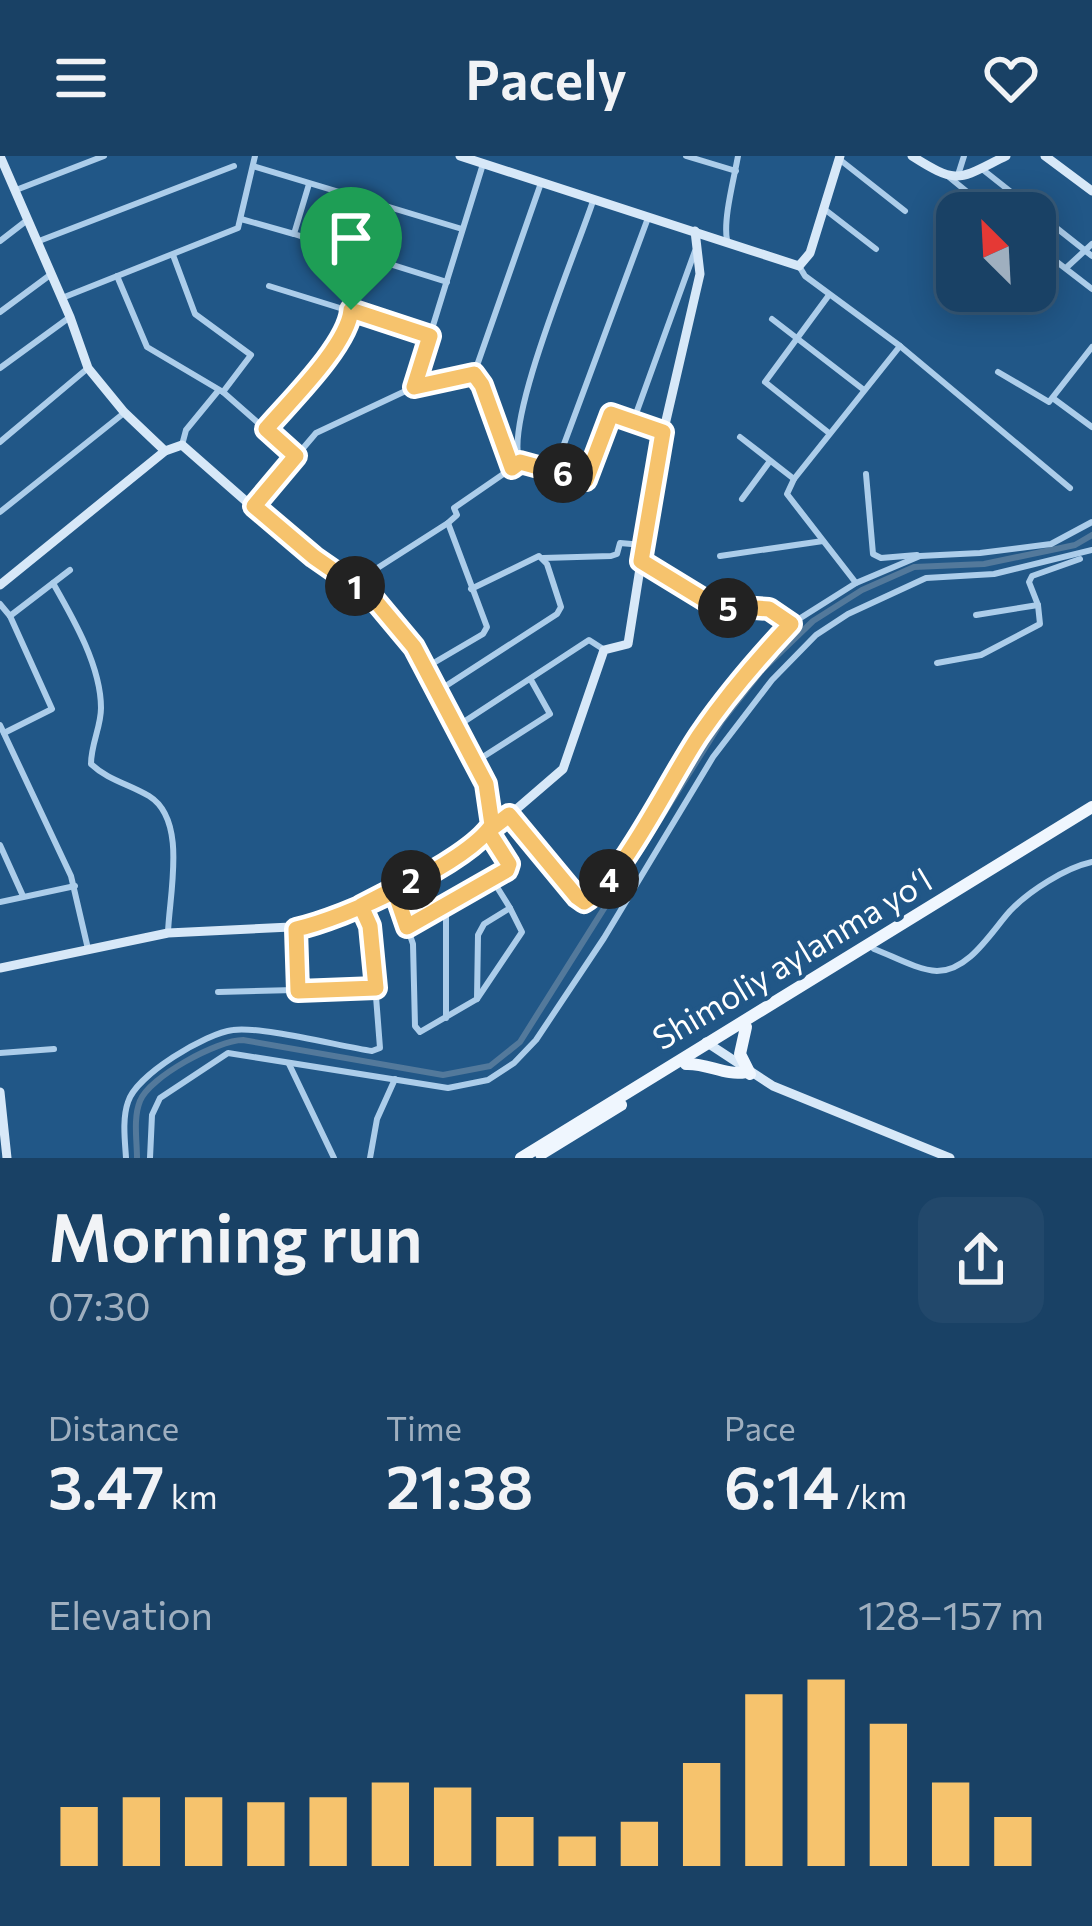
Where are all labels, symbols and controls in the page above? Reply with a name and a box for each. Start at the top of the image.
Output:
icon: menu [48,45,114,111]
text: Pacely [465,45,627,111]
icon: heart [978,45,1044,111]
pin [300,187,402,310]
north arrow [936,192,1056,312]
map controls [936,192,1056,312]
icon: arrive [318,205,384,271]
pin: 6 [533,443,593,503]
text: 6 [553,452,573,493]
pin: 1 [325,556,385,616]
text: 1 [348,565,362,606]
pin: 5 [698,578,758,638]
text: 5 [718,587,738,628]
pin: 4 [579,849,639,909]
pin: 2 [381,850,441,910]
text: 4 [599,858,619,899]
street label: Shimoliy aylanma yoʻl [644,858,938,1057]
text: 2 [402,859,420,900]
text: Morning run [48,1195,423,1276]
button: share [918,1197,1044,1323]
text: 07:30 [48,1281,151,1329]
text: Distance [48,1407,179,1448]
text: Time [386,1407,462,1448]
text: Pace [724,1407,796,1448]
text: 3.47 [48,1448,164,1521]
text: 21:38 [386,1448,533,1521]
text: 6:14 [724,1448,839,1521]
text: km [164,1475,217,1516]
text: /km [839,1475,907,1516]
text: Elevation [48,1590,213,1638]
text: 128–157 m [858,1590,1044,1638]

